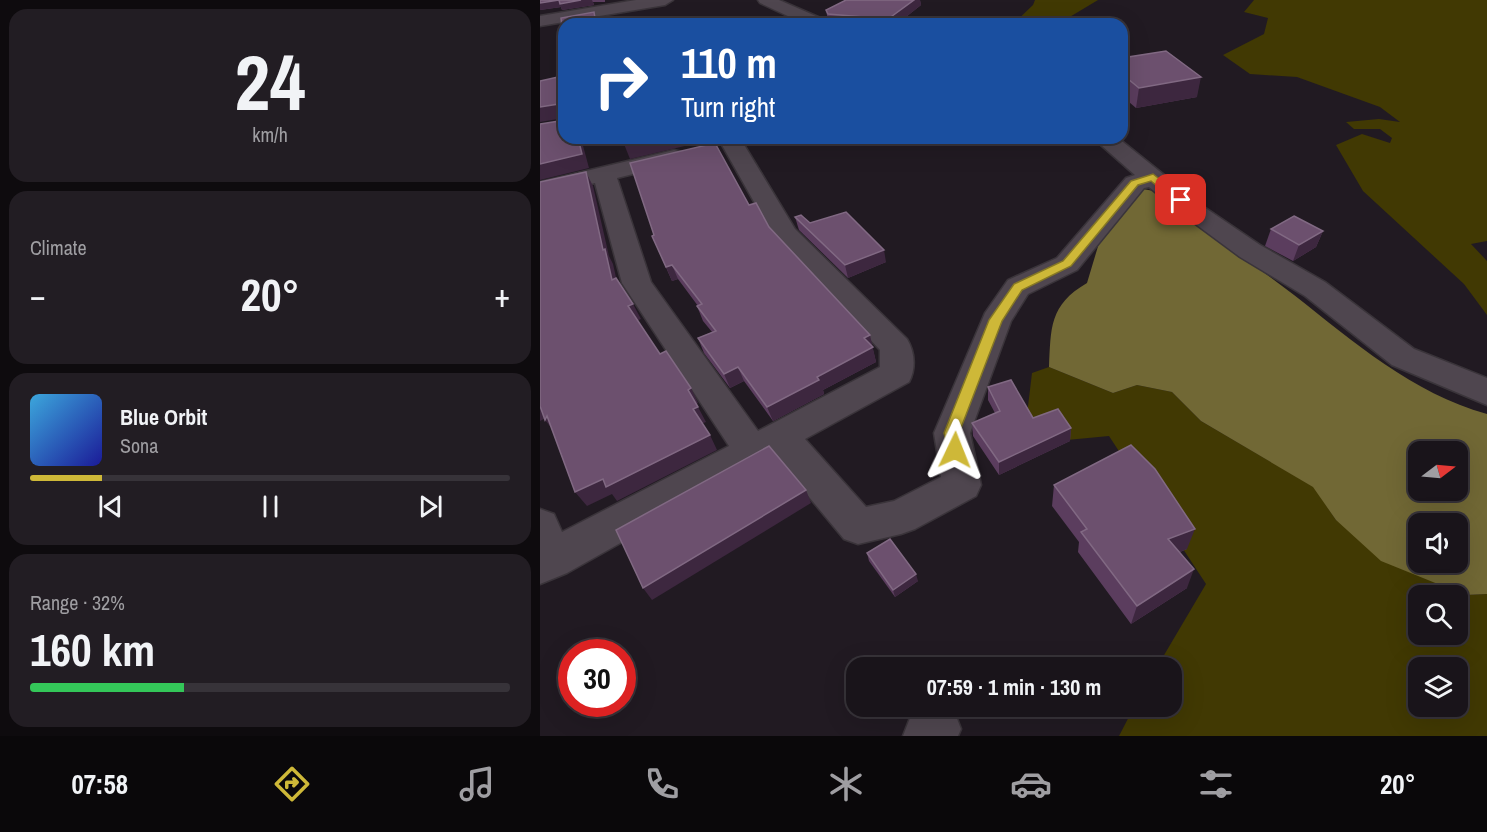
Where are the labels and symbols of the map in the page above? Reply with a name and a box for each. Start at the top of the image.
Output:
pin [1155,174,1206,225]
position arrow [923,418,987,482]
north arrow [1408,441,1468,501]
speed limit sign: 30 [558,639,636,717]

